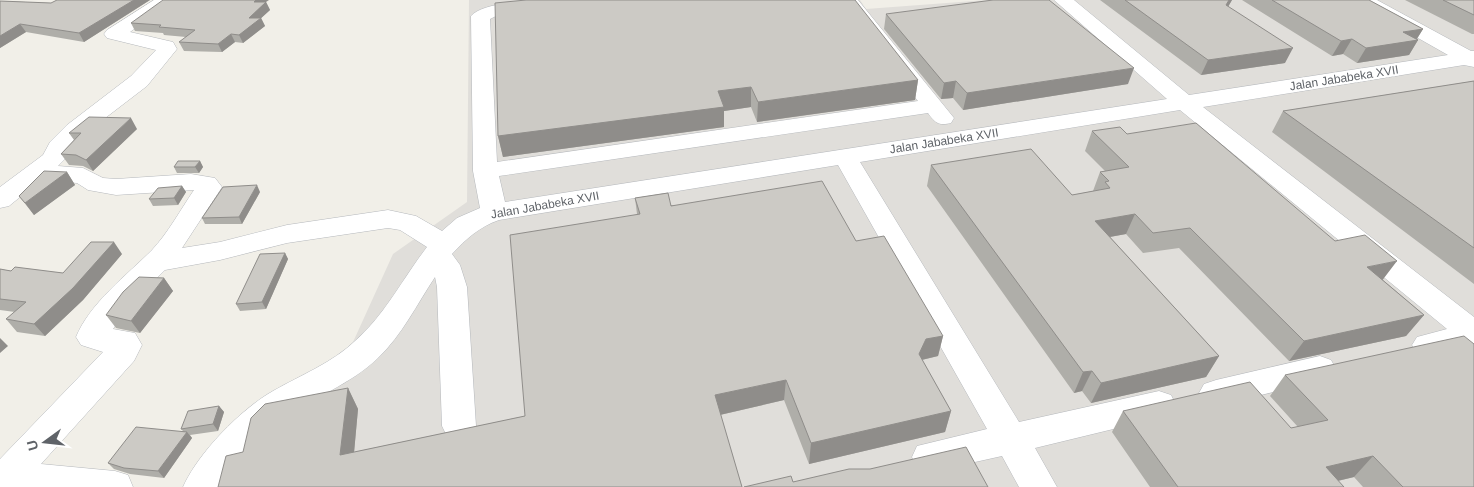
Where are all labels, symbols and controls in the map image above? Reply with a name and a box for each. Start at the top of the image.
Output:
street label: Jalan Jababeka XVII [1289,62,1399,94]
street label: Jalan Jababeka XVII [889,125,999,157]
street label: Jalan Jababeka XVII [490,189,600,221]
north arrow [20,417,70,467]
text: U [23,438,41,452]

